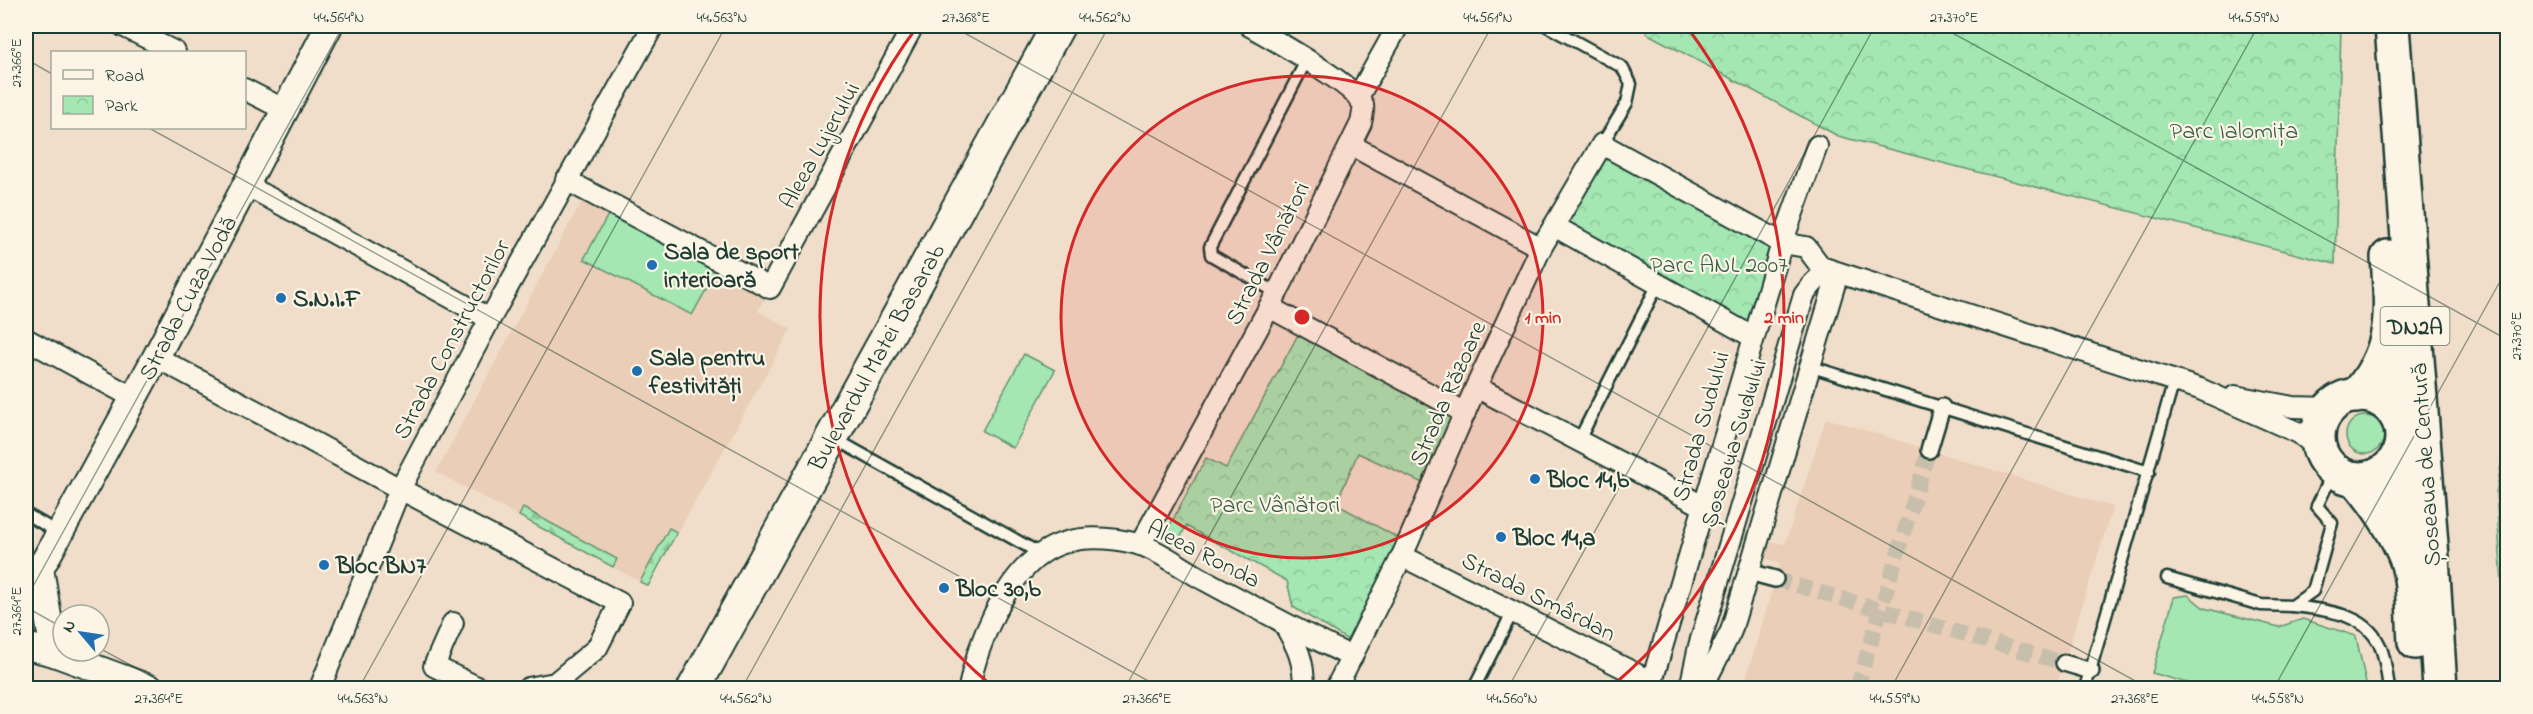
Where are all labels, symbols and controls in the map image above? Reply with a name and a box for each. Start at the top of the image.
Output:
text: 44.564°N [314,7,364,29]
text: 44.563°N [697,7,747,29]
text: 27.368°E [942,7,990,29]
text: 44.562°N [1079,7,1131,29]
text: 44.561°N [1463,7,1513,29]
text: 27.370°E [1930,7,1978,29]
text: 44.559°N [2228,7,2280,29]
text: 27.366°E [6,38,28,88]
legend [51,51,246,129]
text: Road [105,64,144,90]
street label: Aleea Lujerului [772,76,871,216]
text: Park [105,94,138,120]
park label: Parc Ialomița [2170,115,2298,150]
street label: Strada Vânători [1218,176,1320,332]
street label: Strada Cuza Vodă [131,211,247,388]
street label: Strada Constructorilor [386,233,521,446]
place label: Sala de sport interioară [664,236,800,299]
street label: Bulevardul Matei Basarab [800,238,956,479]
park label: Parc ANL 2007 [1650,249,1788,284]
marker: Sala de sport interioară [645,258,659,272]
place label: S.N.I.F [293,283,361,318]
marker: S.N.I.F [274,291,288,305]
text: 1 min [1525,306,1561,332]
text: 2 min [1763,306,1804,332]
centre of rings [1292,307,1312,327]
road number: DN2A [2380,307,2450,345]
text: 27.370°E [2506,312,2528,360]
street label: Strada Răzoare [1402,316,1497,472]
place label: Sala pentru festivități [648,342,766,405]
street label: Strada Sudului [1664,348,1741,506]
street label: Șoseaua Sudului [1693,355,1778,532]
street label: Șoseaua de Centură [2403,362,2452,568]
marker: Sala pentru festivități [630,364,644,378]
place label: Bloc 14,b [1546,464,1630,499]
marker: Bloc 14,b [1528,472,1542,486]
park label: Parc Vânători [1210,489,1340,524]
street label: Aleea Ronda [1140,512,1266,599]
place label: Bloc 14,a [1512,522,1596,557]
marker: Bloc 14,a [1494,530,1508,544]
street label: Strada Smârdan [1455,544,1621,652]
place label: Bloc BN7 [335,550,427,585]
marker: Bloc BN7 [317,558,331,572]
place label: Bloc 30,b [955,573,1041,608]
marker: Bloc 30,b [937,581,951,595]
text: 27.364°E [6,587,28,635]
north arrow [51,603,111,663]
text: N [57,616,83,637]
text: 27.364°E [135,688,183,710]
text: 44.563°N [338,688,388,710]
text: 44.562°N [720,688,772,710]
text: 27.366°E [1122,688,1172,710]
text: 44.560°N [1486,688,1538,710]
text: 44.559°N [1869,688,1921,710]
text: 27.368°E [2111,688,2159,710]
text: 44.558°N [2252,688,2304,710]

